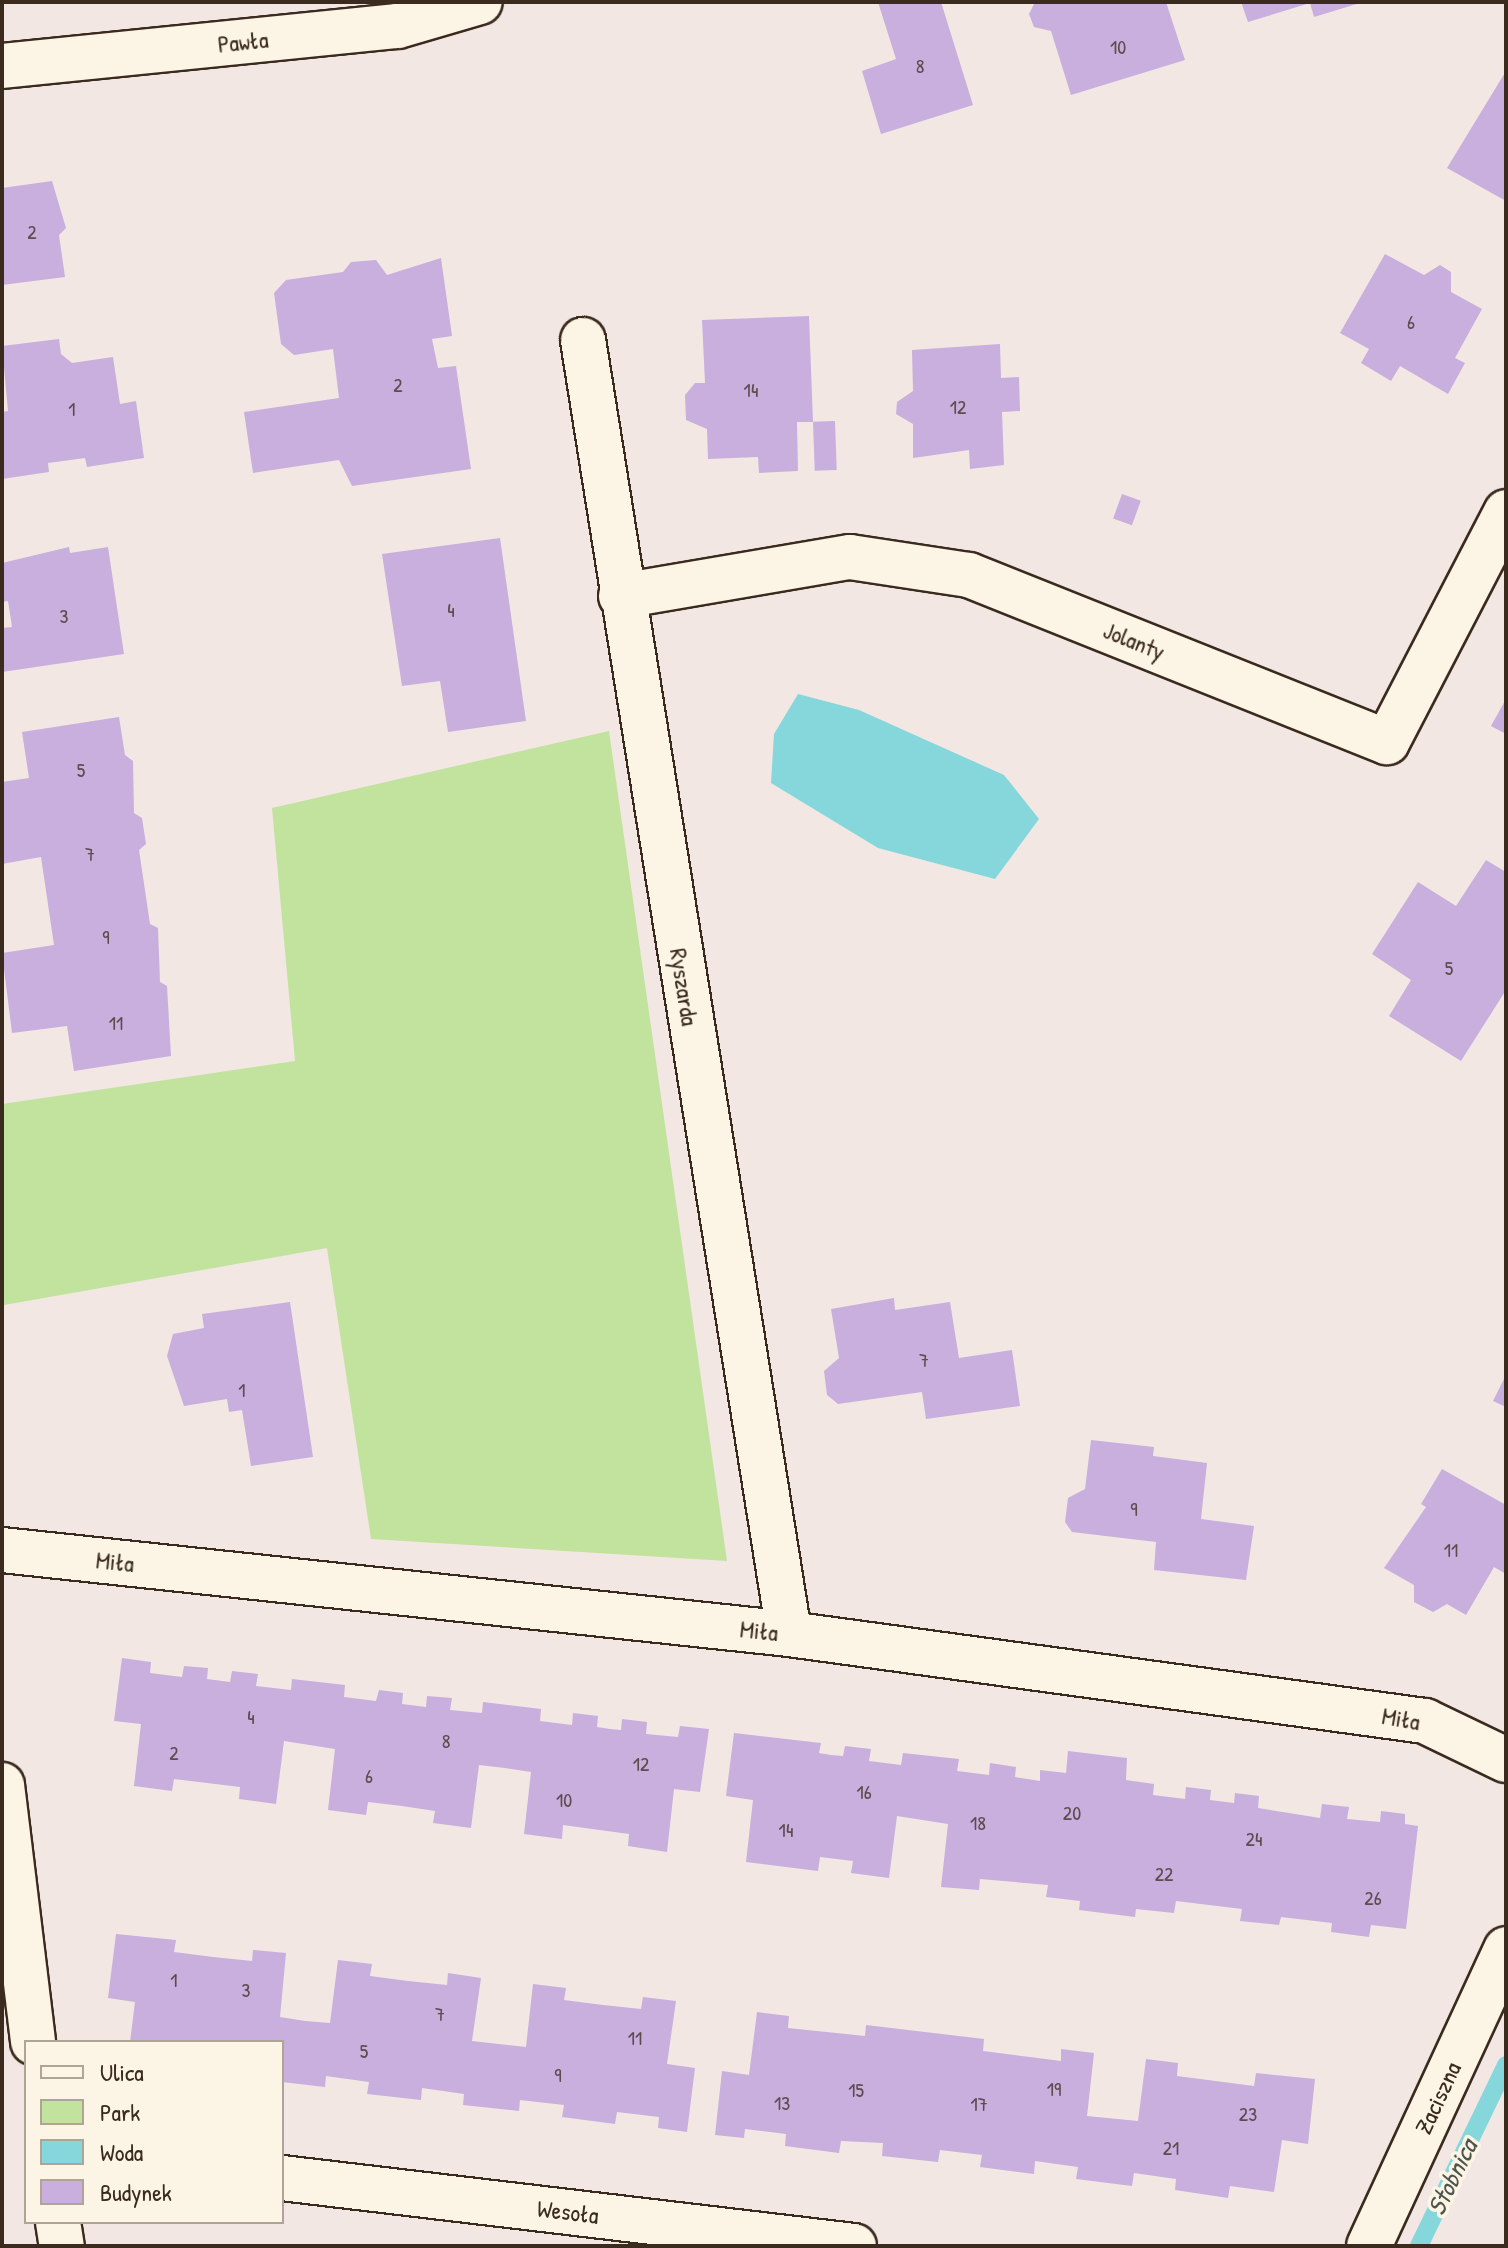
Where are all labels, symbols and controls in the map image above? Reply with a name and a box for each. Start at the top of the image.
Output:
street label: Pawła [216,25,270,59]
house number: 10 [1110,34,1126,58]
house number: 8 [916,53,924,77]
house number: 2 [27,219,37,243]
house number: 6 [1407,309,1415,333]
house number: 2 [393,372,403,396]
house number: 14 [744,377,758,401]
house number: 12 [950,394,966,418]
house number: 1 [68,396,76,420]
house number: 4 [447,597,455,621]
house number: 3 [60,603,68,627]
street label: Jolanty [1099,616,1169,666]
house number: 5 [77,757,85,781]
house number: 7 [85,841,95,865]
house number: 9 [102,924,110,948]
street label: Ryszarda [664,946,704,1028]
house number: 5 [1445,955,1453,979]
house number: 11 [109,1010,123,1034]
house number: 7 [919,1347,929,1371]
house number: 1 [238,1377,246,1401]
house number: 9 [1130,1496,1138,1520]
house number: 11 [1444,1537,1458,1561]
street label: Miła [95,1546,135,1578]
street label: Miła [739,1615,779,1647]
street label: Miła [1380,1702,1422,1736]
house number: 4 [247,1704,255,1728]
house number: 8 [442,1728,450,1752]
house number: 2 [169,1740,179,1764]
house number: 12 [633,1751,649,1775]
house number: 6 [365,1763,373,1787]
house number: 16 [856,1779,872,1803]
house number: 10 [556,1787,572,1811]
house number: 20 [1063,1800,1081,1824]
house number: 18 [970,1810,986,1834]
house number: 14 [779,1817,793,1841]
house number: 24 [1246,1826,1262,1850]
house number: 22 [1155,1861,1173,1885]
house number: 26 [1364,1885,1382,1909]
house number: 1 [170,1967,178,1991]
house number: 3 [242,1977,250,2001]
house number: 7 [435,2001,445,2025]
house number: 11 [628,2025,642,2049]
house number: 5 [360,2038,368,2062]
legend [24,2040,284,2224]
text: Ulica [100,2056,144,2088]
street label: Zaciszna [1409,2057,1467,2139]
house number: 9 [554,2062,562,2086]
house number: 19 [1047,2076,1061,2100]
house number: 15 [848,2077,864,2101]
house number: 13 [774,2090,790,2114]
house number: 17 [970,2091,988,2115]
text: Park [100,2096,140,2128]
house number: 23 [1239,2101,1257,2125]
water label: Stobnica [1420,2134,1484,2220]
house number: 21 [1163,2135,1179,2159]
text: Woda [100,2136,143,2168]
text: Budynek [100,2176,172,2208]
street label: Wesoła [536,2194,600,2230]

